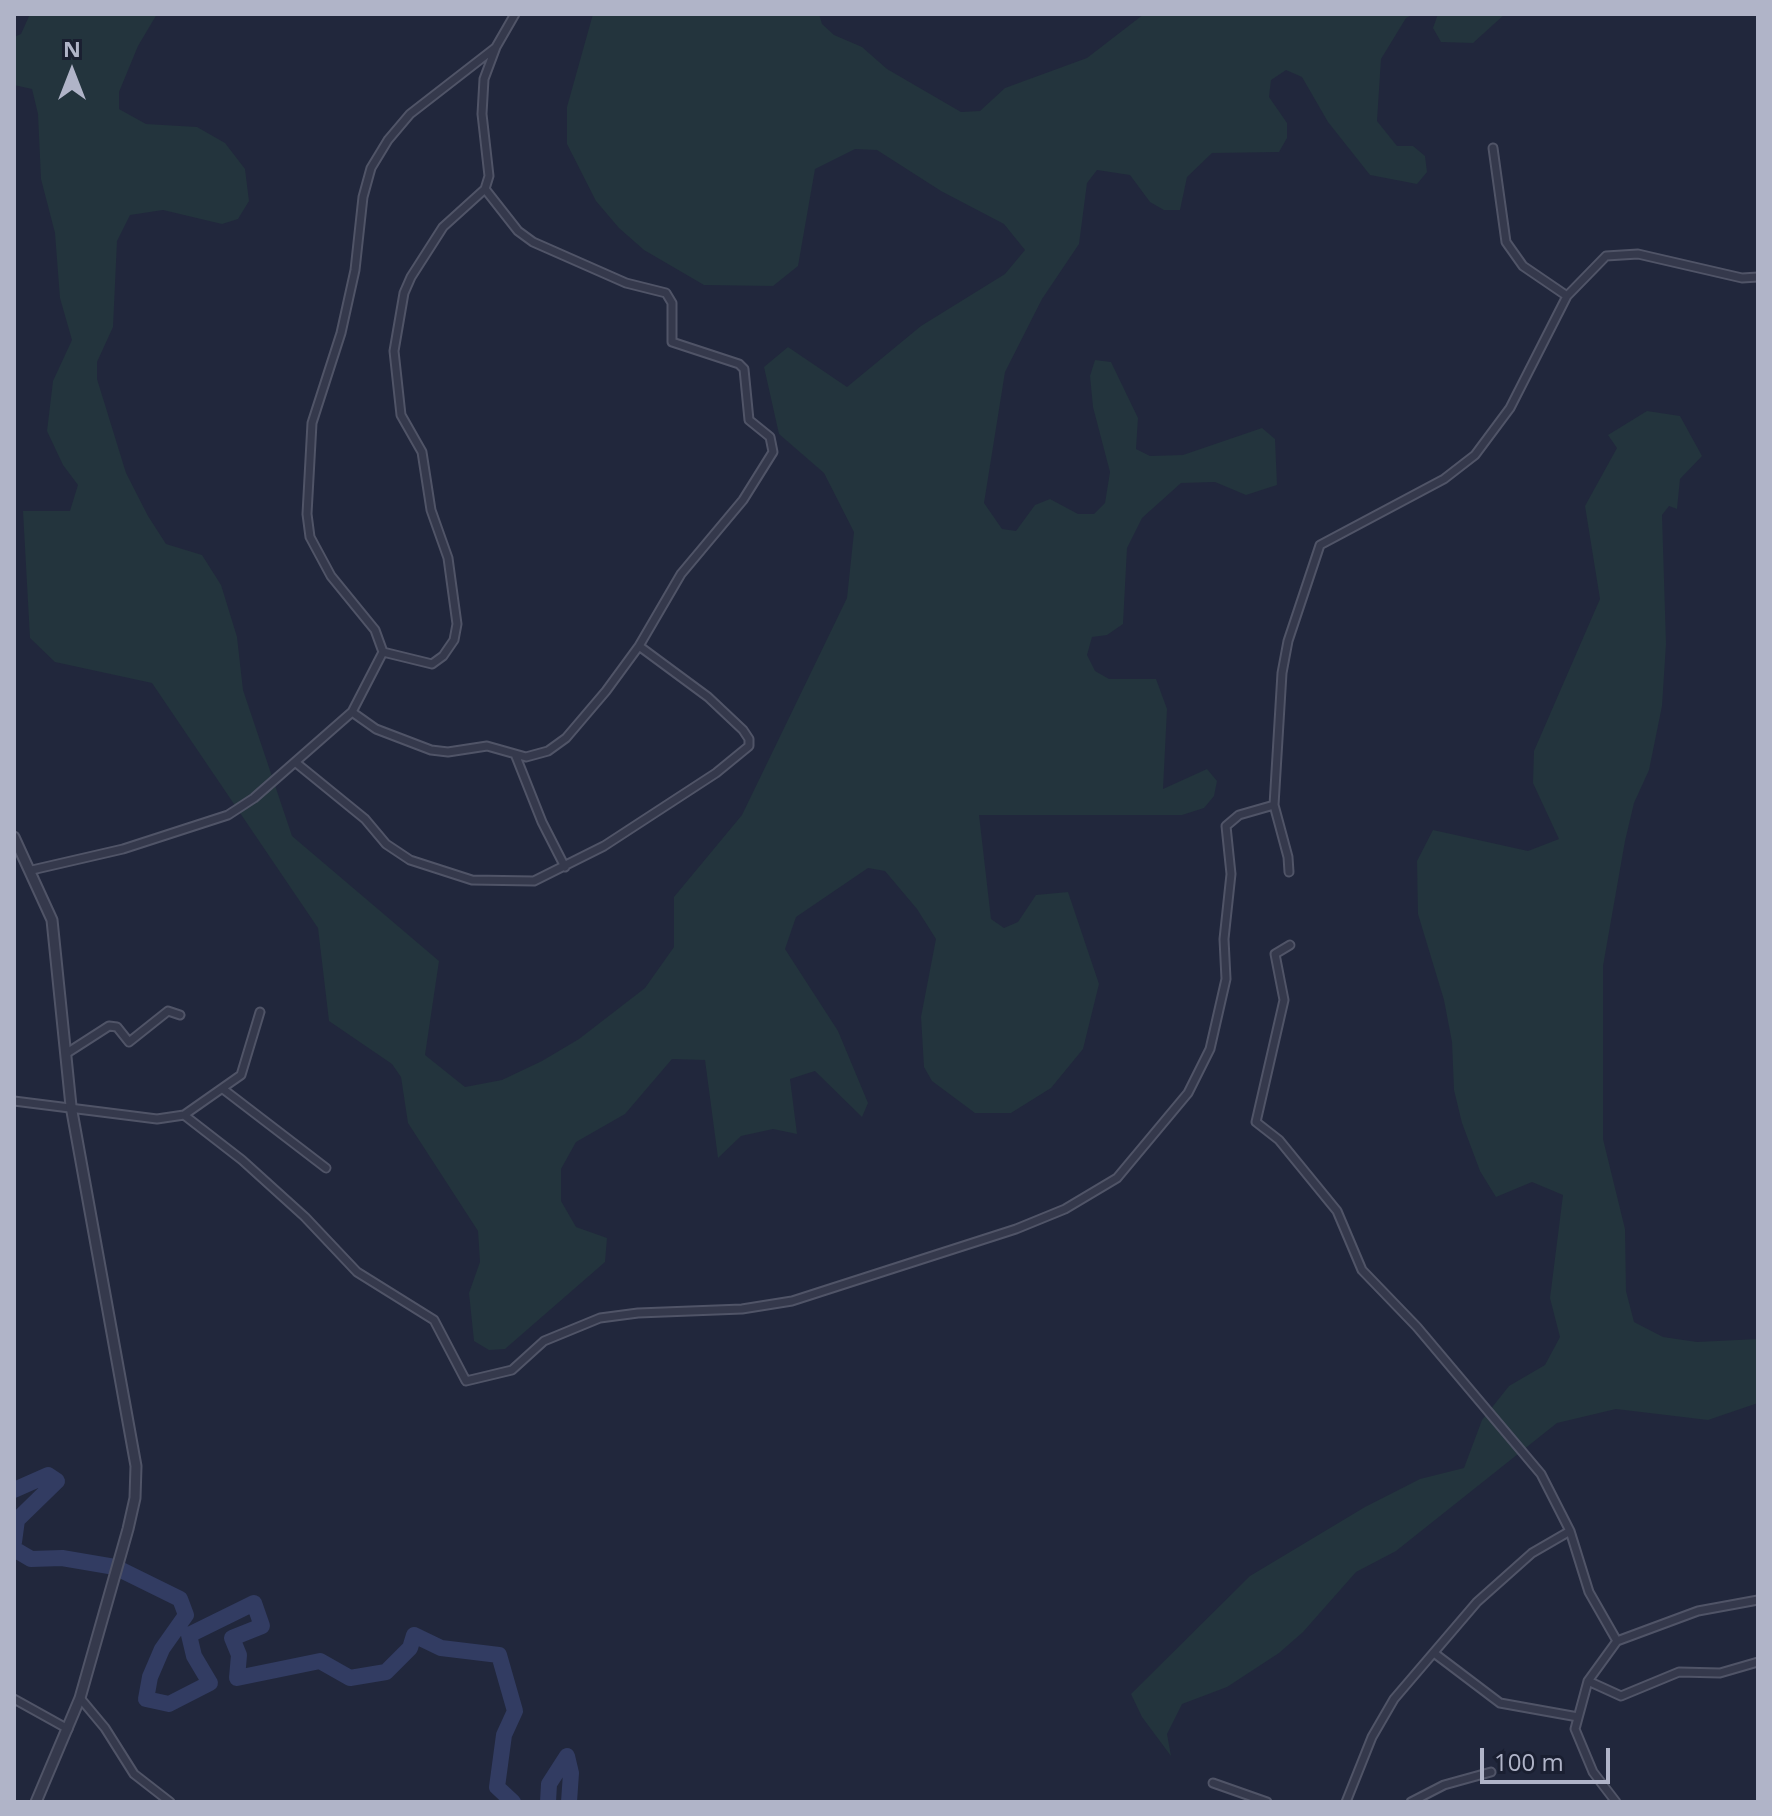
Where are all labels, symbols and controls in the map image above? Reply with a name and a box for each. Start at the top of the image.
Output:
north arrow [32,32,112,112]
text: N [63,33,81,63]
scale bar [1484,1732,1614,1782]
text: 100 m [1494,1745,1564,1778]

